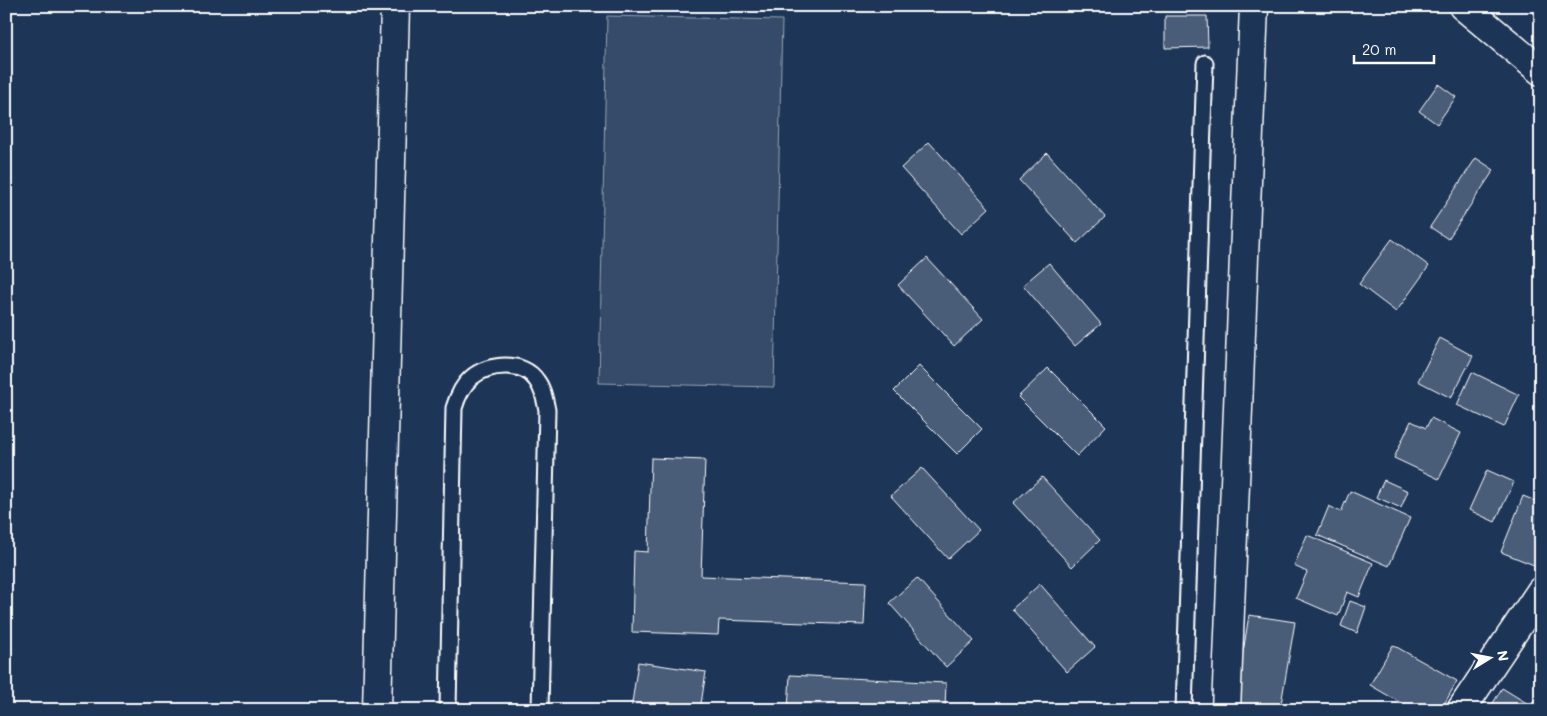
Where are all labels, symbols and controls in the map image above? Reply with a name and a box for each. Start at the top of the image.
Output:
scale bar [1354,32,1434,64]
text: 20 m [1362,39,1396,59]
north arrow [1464,634,1514,684]
text: N [1493,649,1514,663]

